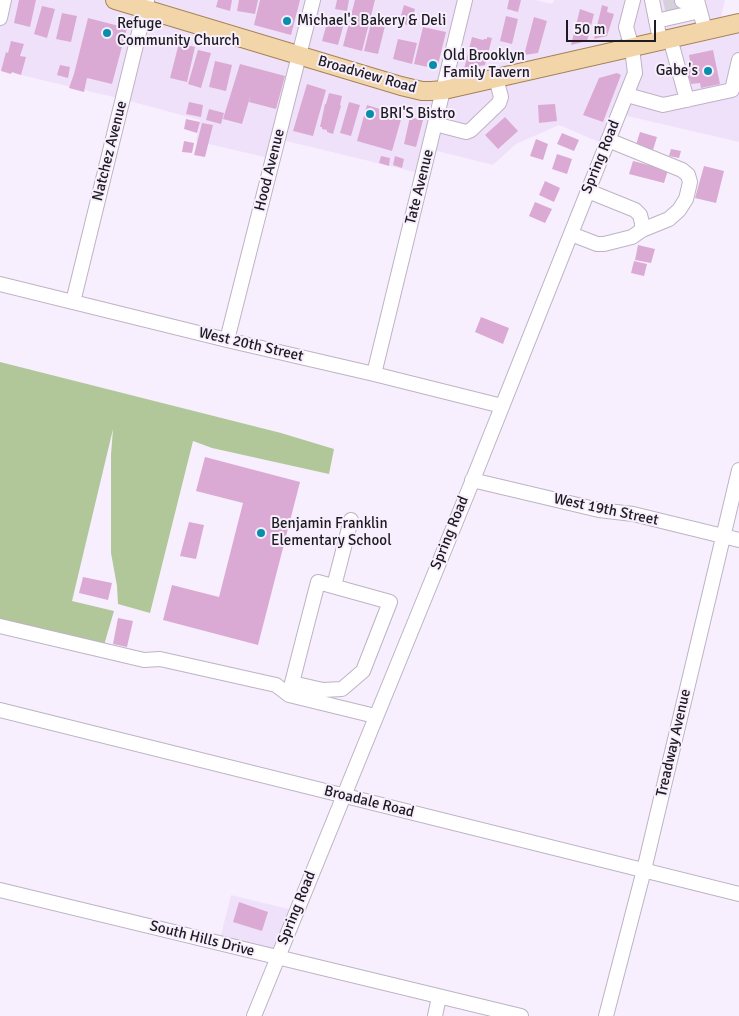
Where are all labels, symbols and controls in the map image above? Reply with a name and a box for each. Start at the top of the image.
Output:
scale bar [569,10,659,42]
place label: Michael's Bakery & Deli [297,12,446,30]
place label: Refuge Community Church [117,15,240,50]
marker: Michael's Bakery & Deli [281,15,293,27]
text: 50 m [574,20,605,38]
marker: Refuge Community Church [101,27,113,39]
place label: Old Brooklyn Family Tavern [443,47,530,82]
street label: Broadview Road [316,52,418,98]
marker: Old Brooklyn Family Tavern [427,59,439,71]
place label: Gabe's [656,62,698,80]
marker: Gabe's [702,65,714,77]
street label: Natchez Avenue [89,99,131,203]
place label: BRI'S Bistro [380,105,455,123]
marker: BRI'S Bistro [364,108,376,120]
street label: Spring Road [578,118,624,196]
street label: Hood Avenue [251,127,289,213]
street label: Tate Avenue [402,148,438,226]
street label: West 20th Street [197,324,305,366]
street label: West 19th Street [552,490,660,530]
street label: Spring Road [427,494,473,572]
place label: Benjamin Franklin Elementary School [271,515,392,550]
marker: Benjamin Franklin Elementary School [255,527,267,539]
street label: Treadway Avenue [653,687,695,799]
street label: Broadale Road [322,782,416,822]
street label: Spring Road [274,869,320,947]
street label: South Hills Drive [148,917,256,961]

